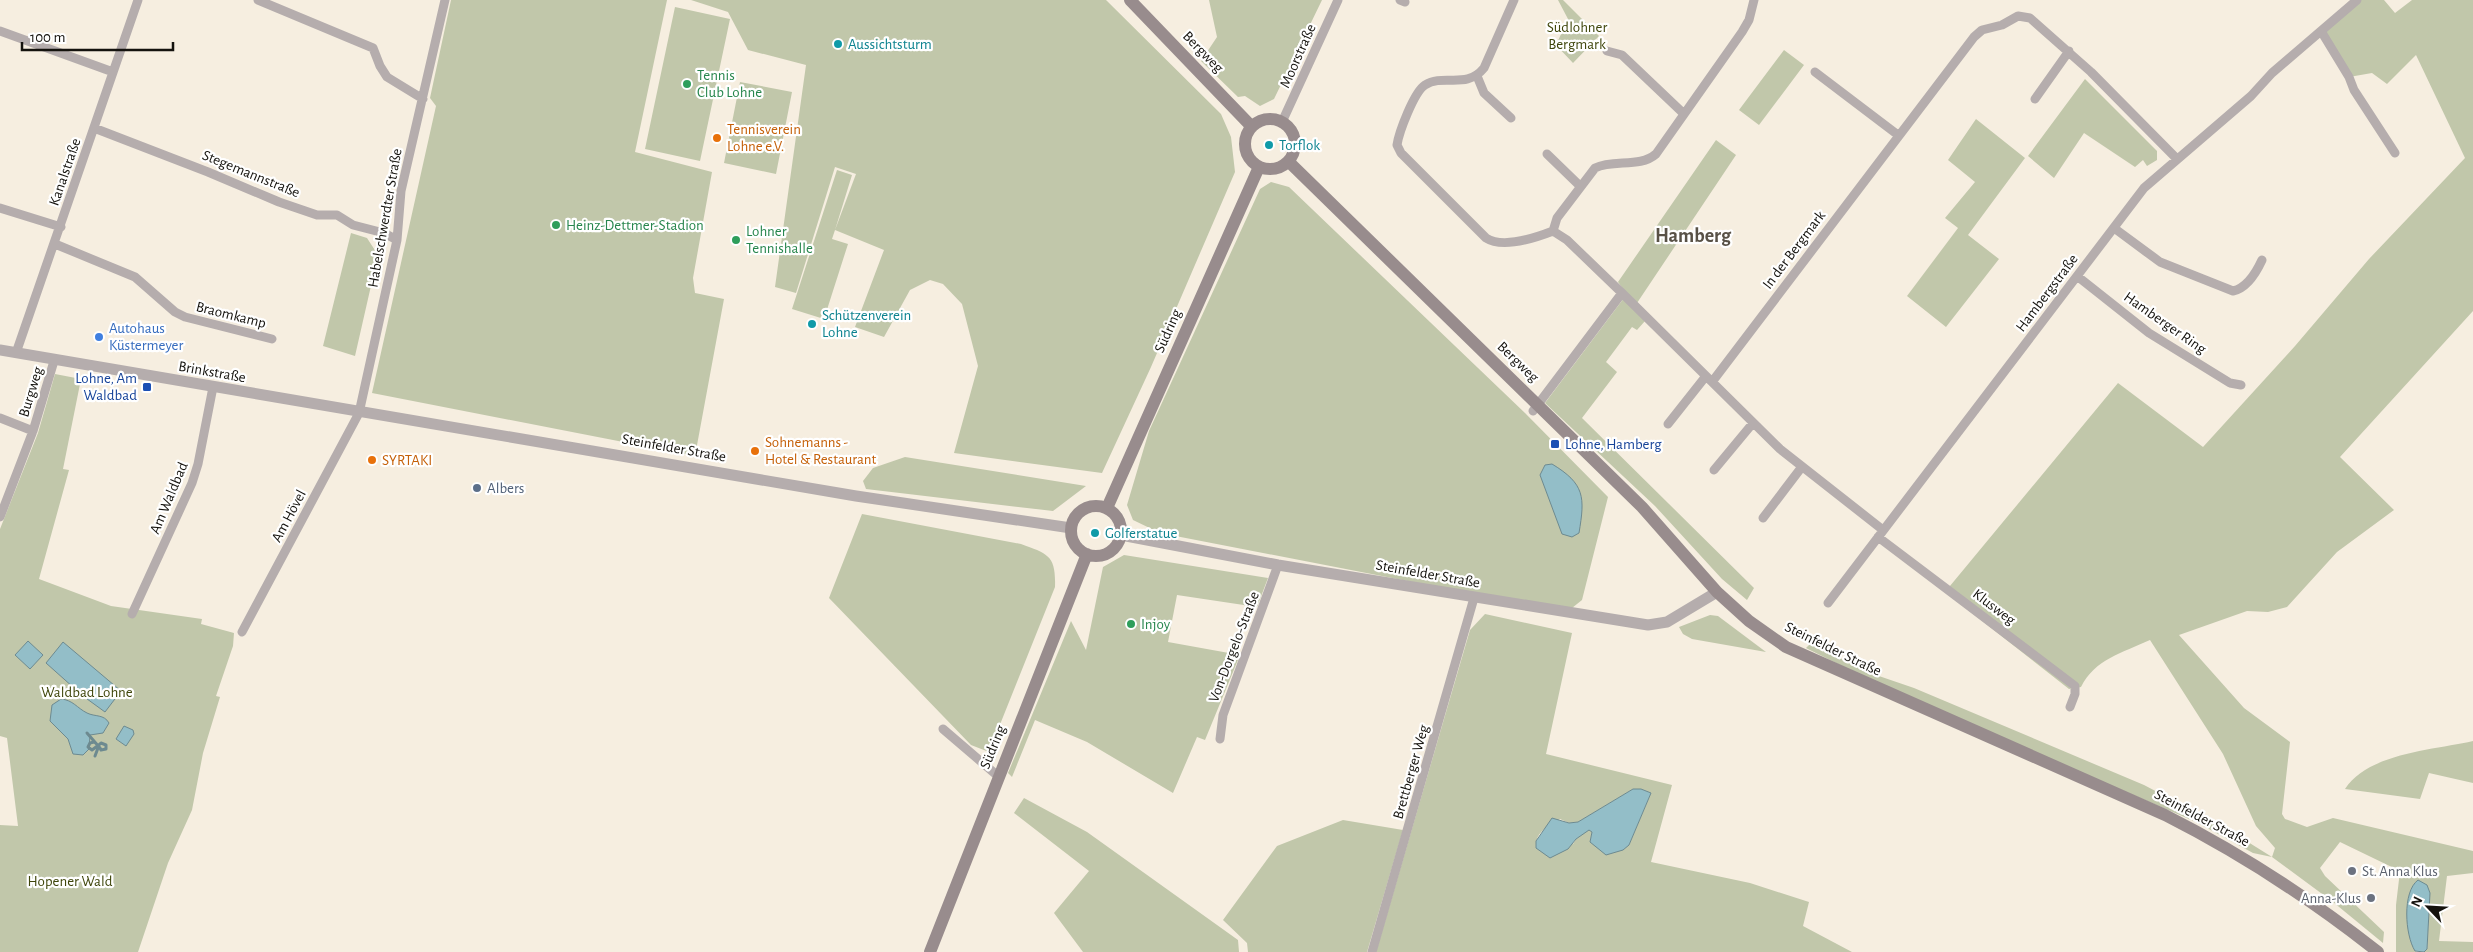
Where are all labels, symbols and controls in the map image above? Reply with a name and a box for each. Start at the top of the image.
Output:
scale bar [22,20,174,52]
park label: Südlohner Bergmark [1547,20,1608,52]
street label: Moorstraße [1277,22,1319,90]
street label: Bergweg [1180,28,1227,76]
text: 100 m [30,30,65,45]
place label: Aussichtsturm [848,37,932,52]
marker: Aussichtsturm [832,38,844,50]
place label: Tennis Club Lohne [697,68,762,100]
marker: Tennis Club Lohne [681,78,693,90]
place label: Tennisverein Lohne e.V. [727,122,801,154]
marker: Tennisverein Lohne e.V. [711,132,723,144]
street label: Kanalstraße [46,136,84,208]
place label: Torflok [1279,138,1320,153]
marker: Torflok [1263,139,1275,151]
street label: Habelschwerdter Straße [365,147,405,289]
street label: Stegemannstraße [200,148,302,200]
street label: In der Bergmark [1760,208,1828,292]
place label: Heinz-Dettmer-Stadion [566,218,704,233]
marker: Heinz-Dettmer-Stadion [550,219,562,231]
place label: Lohner Tennishalle [746,224,813,256]
district label: Hamberg [1655,226,1732,246]
marker: Lohner Tennishalle [730,234,742,246]
street label: Hambergstraße [2013,251,2081,335]
street label: Hamberger Ring [2121,289,2209,357]
street label: Braomkamp [194,299,268,331]
street label: Südring [1152,306,1184,355]
place label: Schützenverein Lohne [822,308,911,340]
marker: Schützenverein Lohne [806,318,818,330]
place label: Autohaus Küstermeyer [109,321,184,353]
marker: Autohaus Küstermeyer [93,331,105,343]
street label: Bergweg [1494,339,1542,386]
street label: Brinkstraße [177,359,247,385]
street label: Burgweg [16,364,46,419]
place label: Lohne, Am Waldbad [75,371,137,403]
marker: Lohne, Am Waldbad [141,381,153,393]
street label: Steinfelder Straße [621,431,727,465]
place label: Sohnemanns - Hotel & Restaurant [765,435,877,467]
place label: Lohne, Hamberg [1565,437,1662,452]
marker: Lohne, Hamberg [1549,438,1561,450]
marker: Sohnemanns - Hotel & Restaurant [749,445,761,457]
place label: SYRTAKI [382,453,432,468]
marker: SYRTAKI [366,454,378,466]
street label: Am Waldbad [147,460,191,536]
place label: Albers [487,481,524,496]
marker: Albers [471,482,483,494]
street label: Am Hövel [269,487,309,545]
place label: Golferstatue [1105,526,1177,541]
marker: Golferstatue [1089,527,1101,539]
street label: Steinfelder Straße [1375,557,1481,591]
street label: Klusweg [1970,586,2019,628]
street label: Von-Dorgelo-Straße [1206,589,1262,704]
place label: Injoy [1141,617,1171,632]
marker: Injoy [1125,618,1137,630]
street label: Steinfelder Straße [1782,619,1884,679]
park label: Waldbad Lohne [41,685,133,700]
street label: Südring [977,722,1009,771]
street label: Brettberger Weg [1390,723,1432,821]
street label: Steinfelder Straße [2152,787,2252,849]
place label: St. Anna Klus [2362,864,2438,879]
marker: St. Anna Klus [2346,865,2358,877]
park label: Hopener Wald [28,874,113,889]
north arrow [2403,882,2453,932]
place label: Anna-Klus [2301,891,2361,906]
marker: Anna-Klus [2365,892,2377,904]
text: N [2409,895,2426,909]

